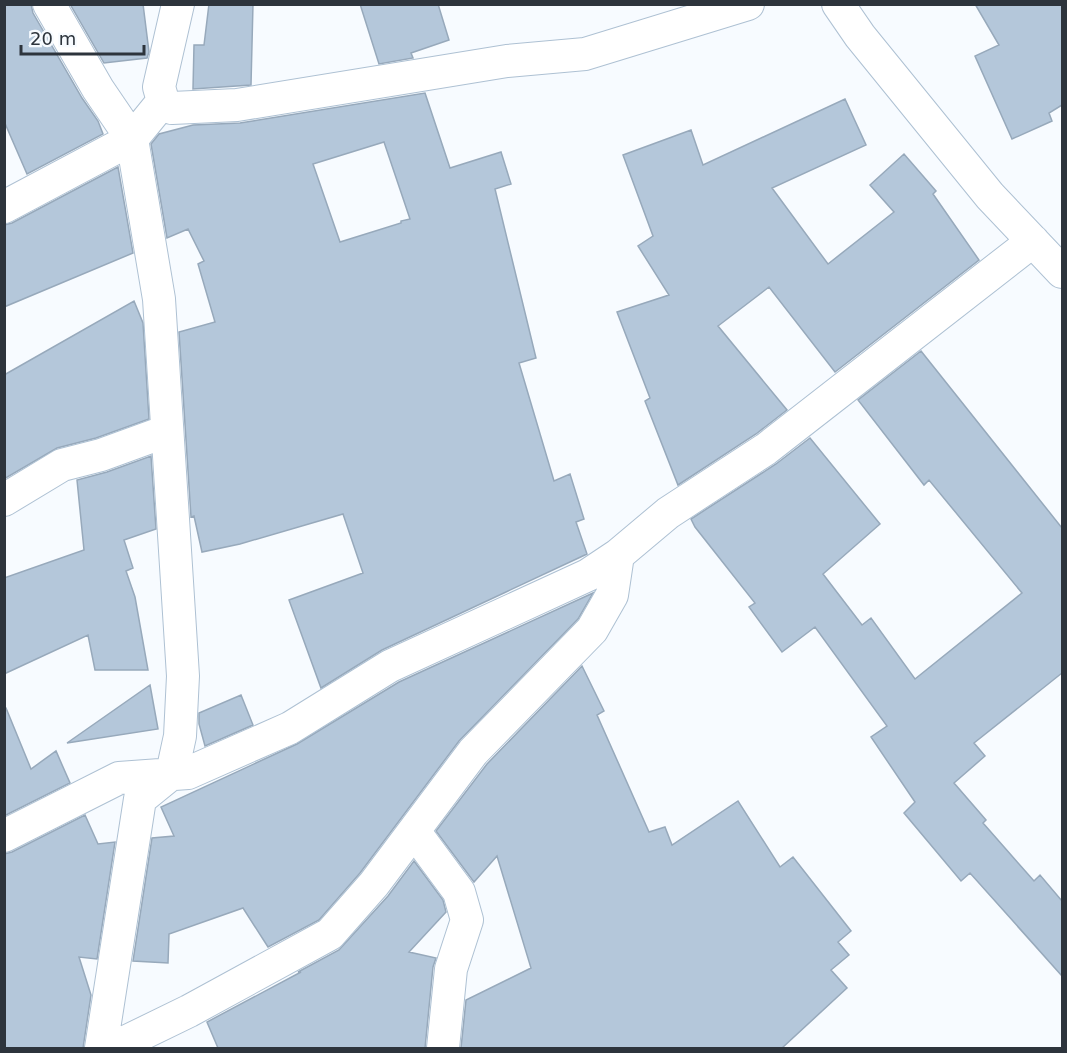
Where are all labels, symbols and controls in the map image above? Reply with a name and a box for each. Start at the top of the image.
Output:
scale bar [21,18,144,56]
text: 20 m [30,28,76,49]

